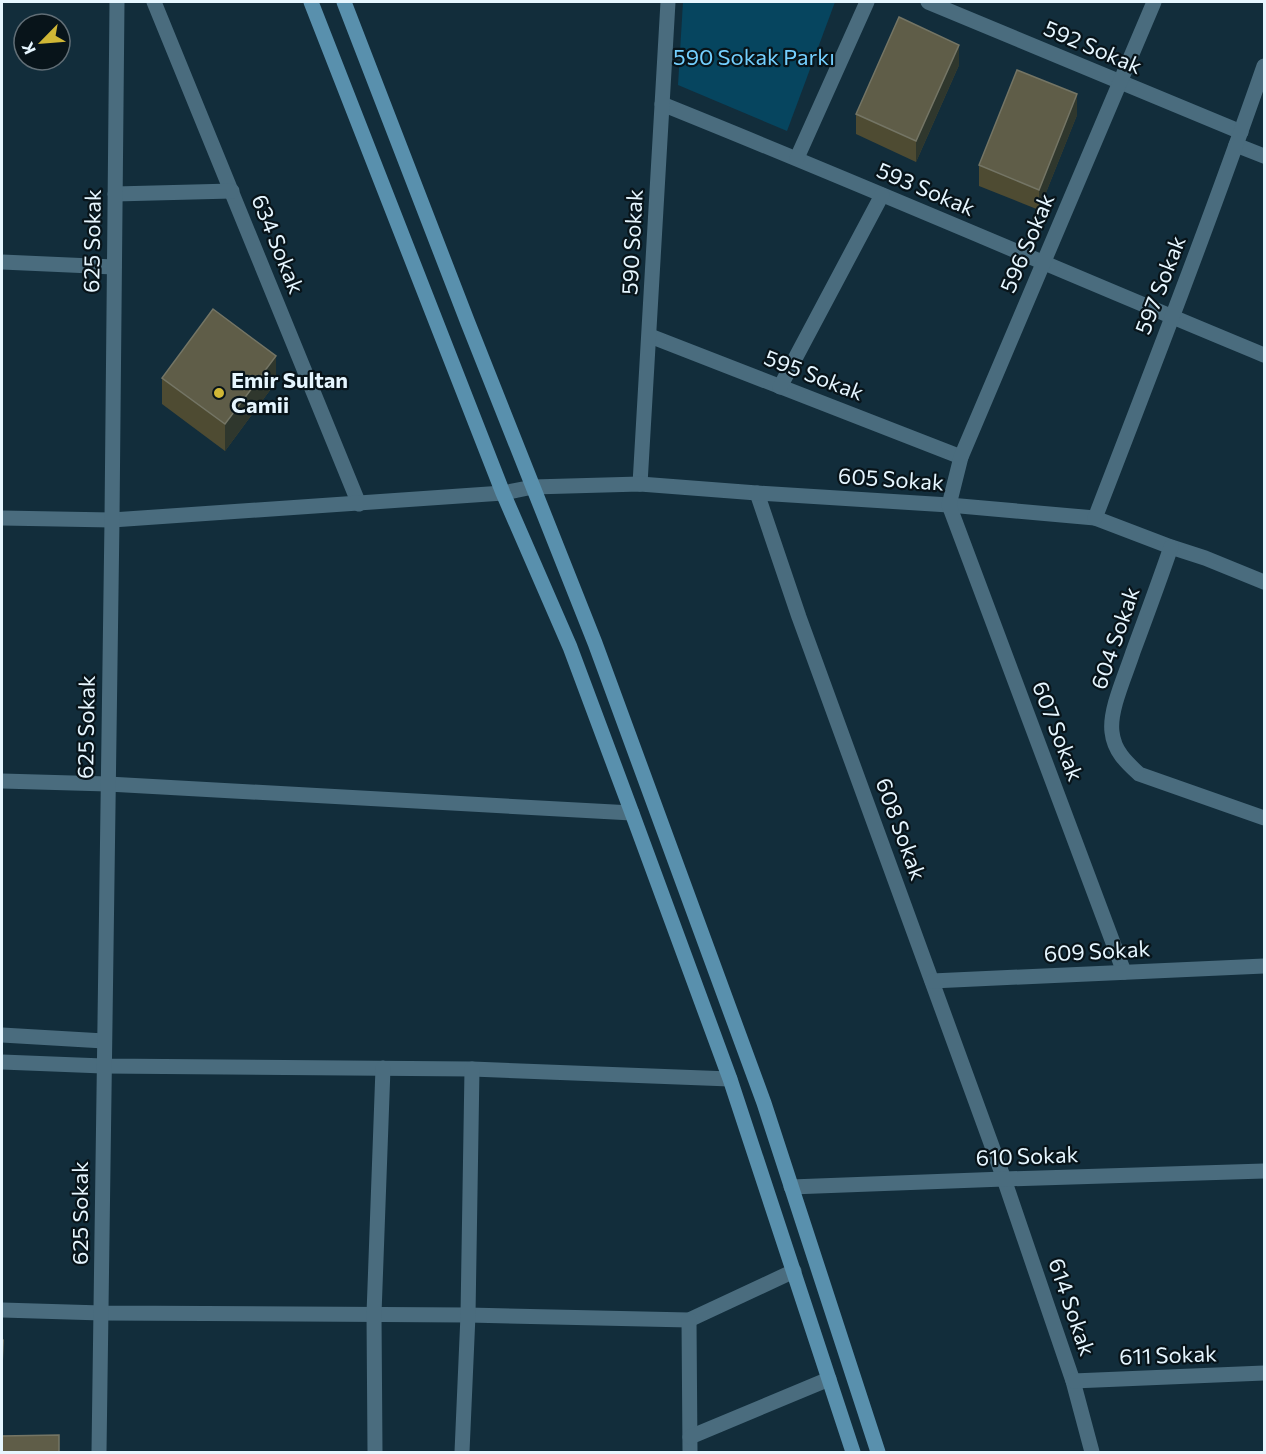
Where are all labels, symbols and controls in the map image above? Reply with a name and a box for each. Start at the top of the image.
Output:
north arrow [12,12,72,72]
street label: 592 Sokak [1040,14,1146,79]
text: K [17,39,39,58]
park label: 590 Sokak Parkı [673,43,835,70]
street label: 593 Sokak [873,156,979,221]
street label: 590 Sokak [615,188,648,296]
street label: 625 Sokak [77,189,106,293]
street label: 596 Sokak [994,189,1060,296]
street label: 634 Sokak [246,190,311,297]
street label: 597 Sokak [1128,232,1191,338]
street label: 595 Sokak [761,343,868,406]
place label: Emir Sultan Camii [231,366,348,418]
marker: Emir Sultan Camii [212,386,226,400]
street label: 605 Sokak [837,461,945,496]
street label: 604 Sokak [1084,583,1145,693]
street label: 625 Sokak [71,675,100,779]
street label: 607 Sokak [1027,677,1090,785]
street label: 608 Sokak [871,774,932,884]
street label: 609 Sokak [1043,934,1151,967]
street label: 610 Sokak [975,1140,1079,1171]
street label: 625 Sokak [66,1161,93,1265]
street label: 614 Sokak [1043,1254,1102,1359]
street label: 611 Sokak [1119,1339,1217,1370]

